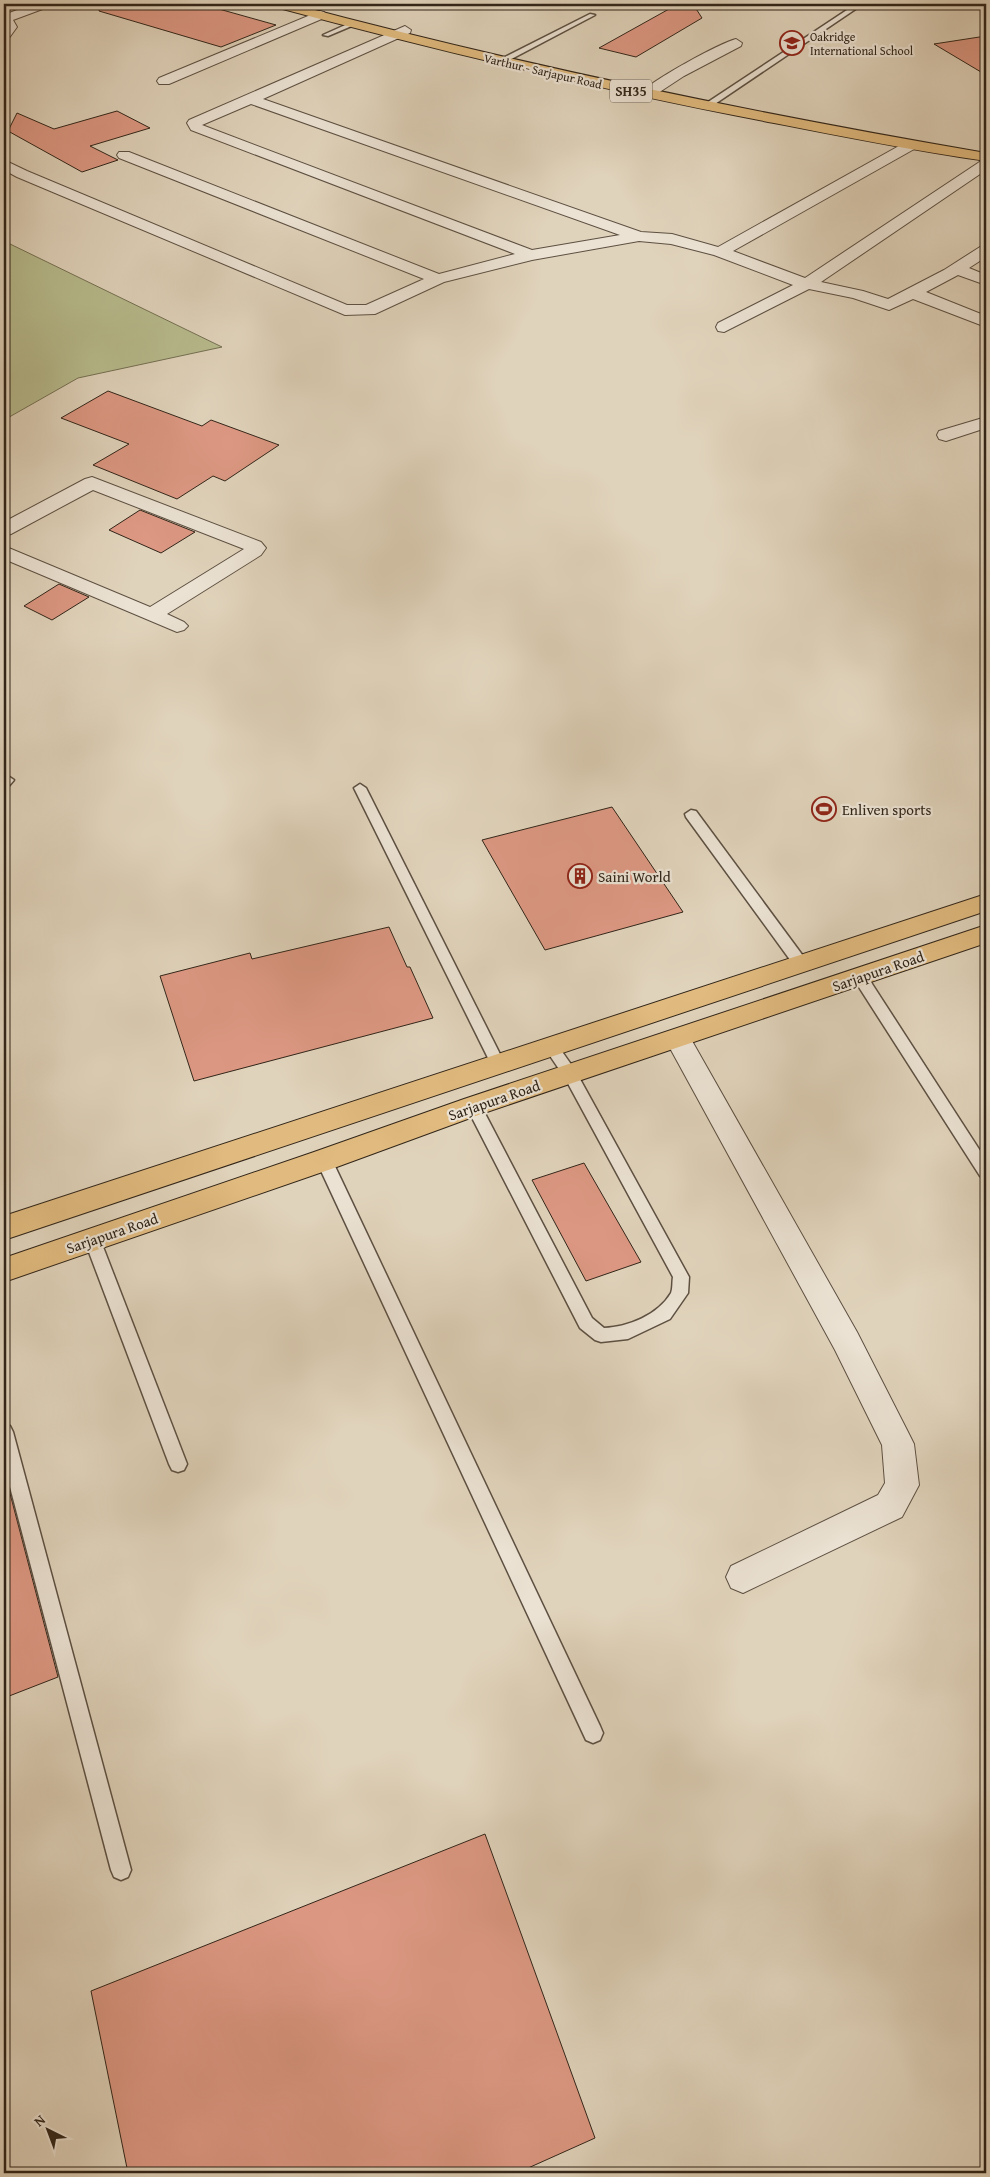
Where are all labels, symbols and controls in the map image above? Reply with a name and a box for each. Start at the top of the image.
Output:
place label: Oakridge International School [810,28,914,59]
school or university icon: Oakridge International School [779,30,805,56]
street label: Varthur - Sarjapur Road [482,49,604,93]
road number: SH35 [610,80,652,102]
sports icon: Enliven sports [811,796,837,822]
place label: Enliven sports [842,799,931,820]
building icon: Saini World [567,863,593,889]
place label: Saini World [598,866,671,887]
street label: Sarjapura Road [829,945,927,997]
street label: Sarjapura Road [445,1074,543,1126]
street label: Sarjapura Road [63,1207,161,1259]
north arrow [22,2104,72,2154]
text: N [29,2109,50,2131]

